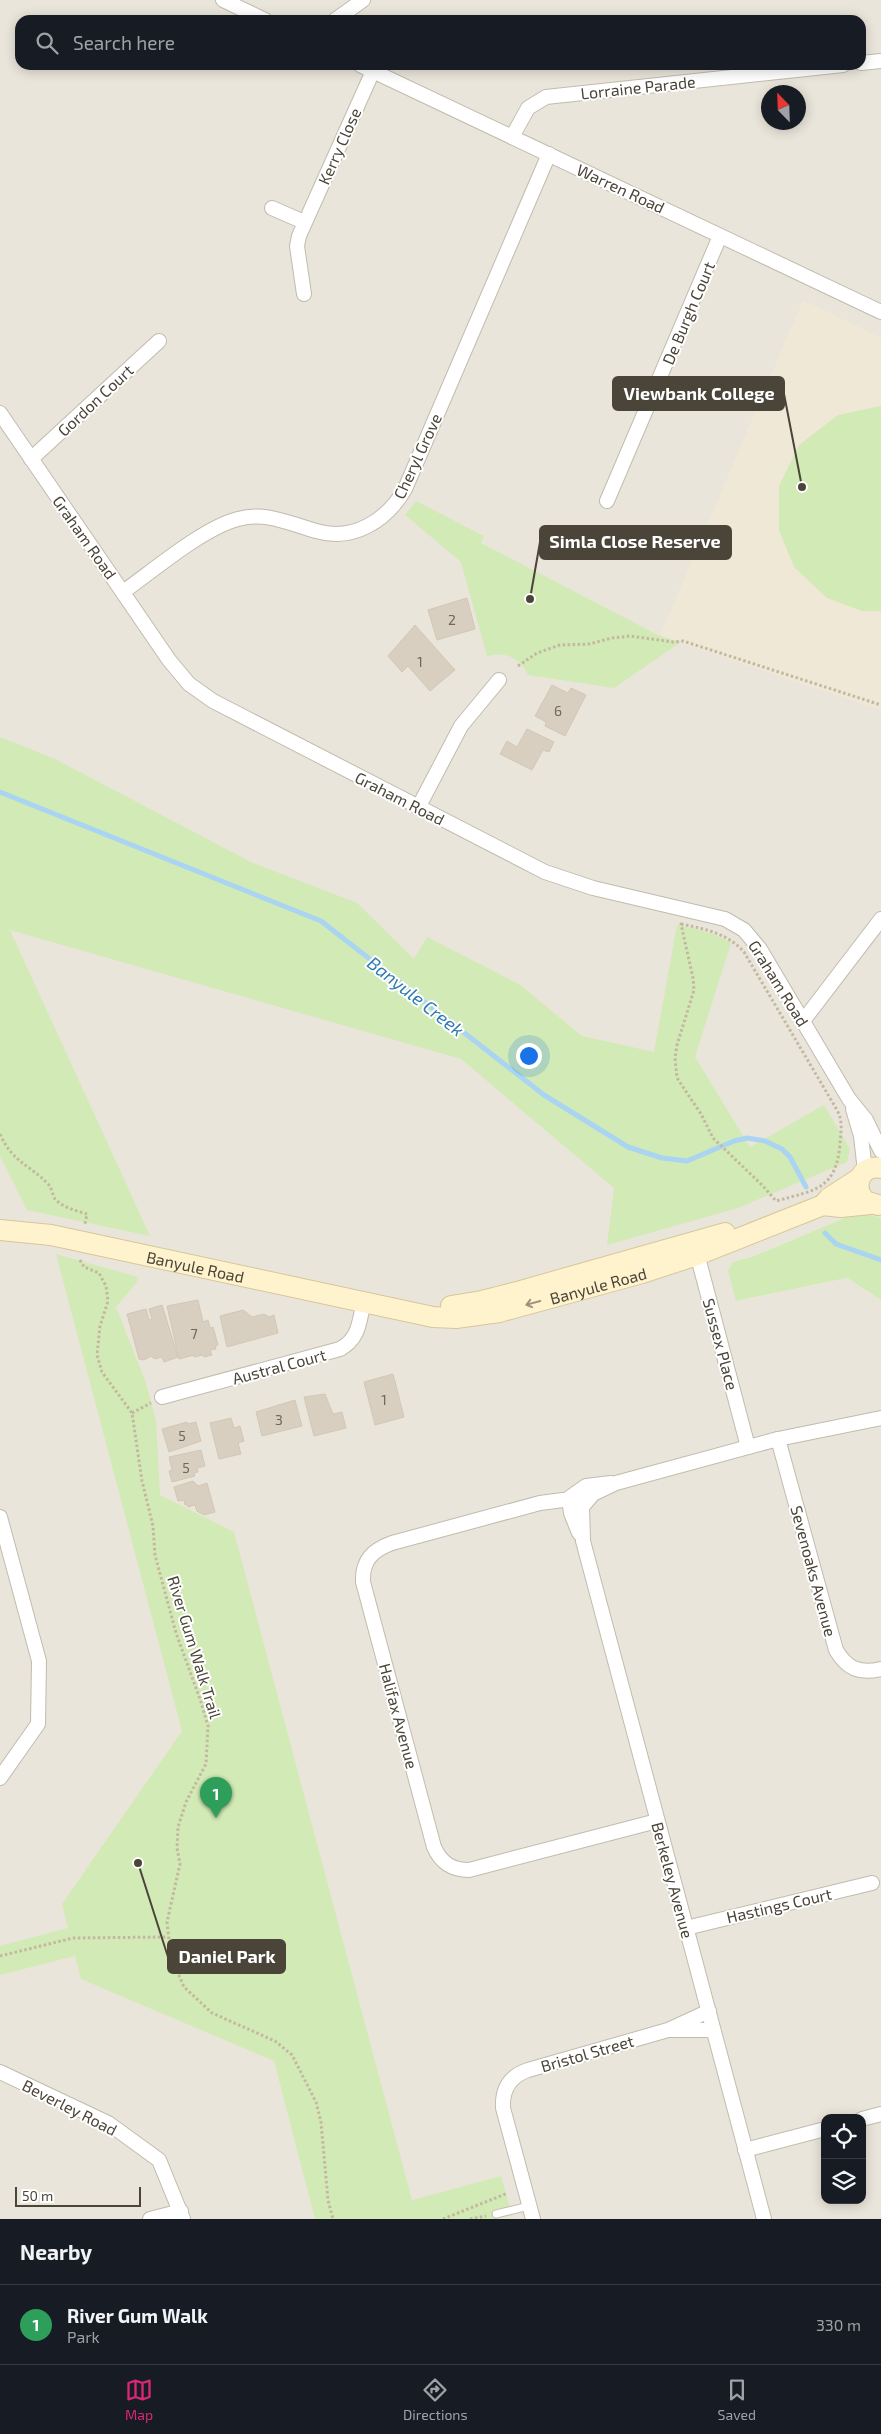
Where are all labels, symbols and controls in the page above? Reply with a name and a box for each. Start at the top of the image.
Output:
search box [15,15,866,70]
icon: search [33,29,61,57]
text: Search here [73,31,175,54]
street label: Lorraine Parade [580,72,696,102]
north arrow [761,85,806,130]
street label: Kerry Close [314,105,364,187]
street label: Warren Road [574,159,668,217]
street label: De Burgh Court [658,259,718,367]
street label: Gordon Court [53,360,137,440]
callout: Viewbank College [613,377,784,410]
text: Viewbank College [623,382,775,404]
street label: Cheryl Grove [389,410,445,502]
street label: Graham Road [49,492,121,582]
callout: Simla Close Reserve [540,526,731,559]
text: Simla Close Reserve [549,530,721,552]
house number: 2 [448,611,456,628]
house number: 1 [417,653,423,670]
house number: 6 [554,702,562,719]
street label: Graham Road [352,767,448,829]
street label: Graham Road [745,937,813,1029]
water label: Banyule Creek [363,951,469,1041]
your location [516,1043,542,1069]
street label: Banyule Road [145,1246,246,1286]
street label: Banyule Road [548,1263,648,1307]
street label: Sussex Place [700,1296,742,1392]
one-way arrow [526,1299,542,1308]
house number: 7 [190,1325,198,1342]
street label: Austral Court [230,1344,328,1388]
house number: 1 [381,1391,387,1408]
house number: 3 [275,1411,283,1428]
house number: 5 [178,1427,186,1444]
house number: 5 [182,1459,190,1476]
street label: Sevenoaks Avenue [787,1503,841,1639]
street label: River Gum Walk Trail [164,1573,226,1721]
street label: Halifax Avenue [376,1661,422,1771]
pin: 1 [200,1777,232,1818]
street label: Berkeley Avenue [648,1820,698,1940]
street label: Hastings Court [725,1884,833,1926]
callout: Daniel Park [168,1940,285,1973]
text: Daniel Park [179,1945,275,1967]
street label: Bristol Street [538,2031,636,2075]
street label: Beverley Road [19,2075,121,2139]
map controls [821,2114,866,2204]
button: locate [821,2114,866,2159]
button: layers [821,2159,866,2204]
scale bar [15,2184,141,2207]
text: 50 m [22,2187,53,2204]
text: Nearby [20,2239,92,2264]
text: River Gum Walk [67,2304,208,2327]
text: 1 [33,2315,39,2334]
text: 330 m [816,2315,861,2334]
text: Park [67,2327,100,2346]
tab: Map [125,2376,153,2423]
tab: Directions [403,2376,468,2423]
tab: Saved [718,2376,756,2423]

